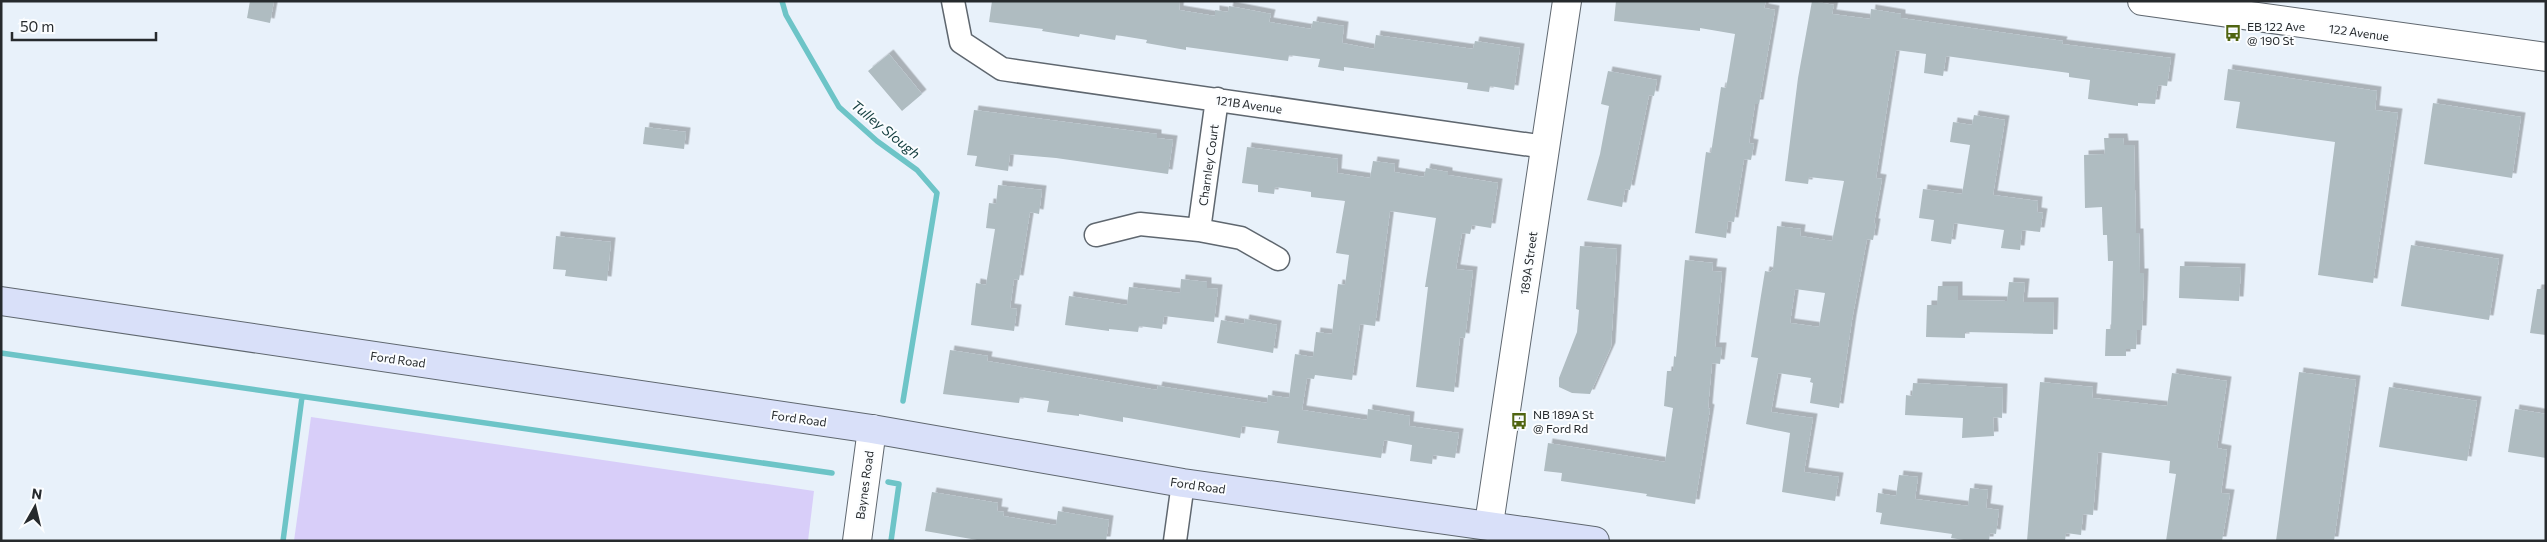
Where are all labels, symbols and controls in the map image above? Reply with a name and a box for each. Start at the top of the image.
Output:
scale bar [12,10,156,42]
text: 50 m [20,17,54,35]
place label: EB 122 Ave @ 190 St [2247,19,2305,47]
street label: 122 Avenue [2328,21,2390,43]
bus stop icon: EB 122 Ave @ 190 St [2223,23,2243,43]
street label: 121B Avenue [1215,92,1283,116]
water label: Tulley Slough [848,96,924,162]
street label: Charnley Court [1195,123,1221,207]
street label: 189A Street [1517,230,1539,296]
street label: Ford Road [369,348,427,370]
street label: Ford Road [770,407,828,429]
place label: NB 189A St @ Ford Rd [1533,407,1594,435]
bus stop icon: NB 189A St @ Ford Rd [1509,411,1529,431]
street label: Baynes Road [852,450,876,520]
street label: Ford Road [1169,474,1227,496]
north arrow [10,482,60,532]
text: N [30,484,43,503]

